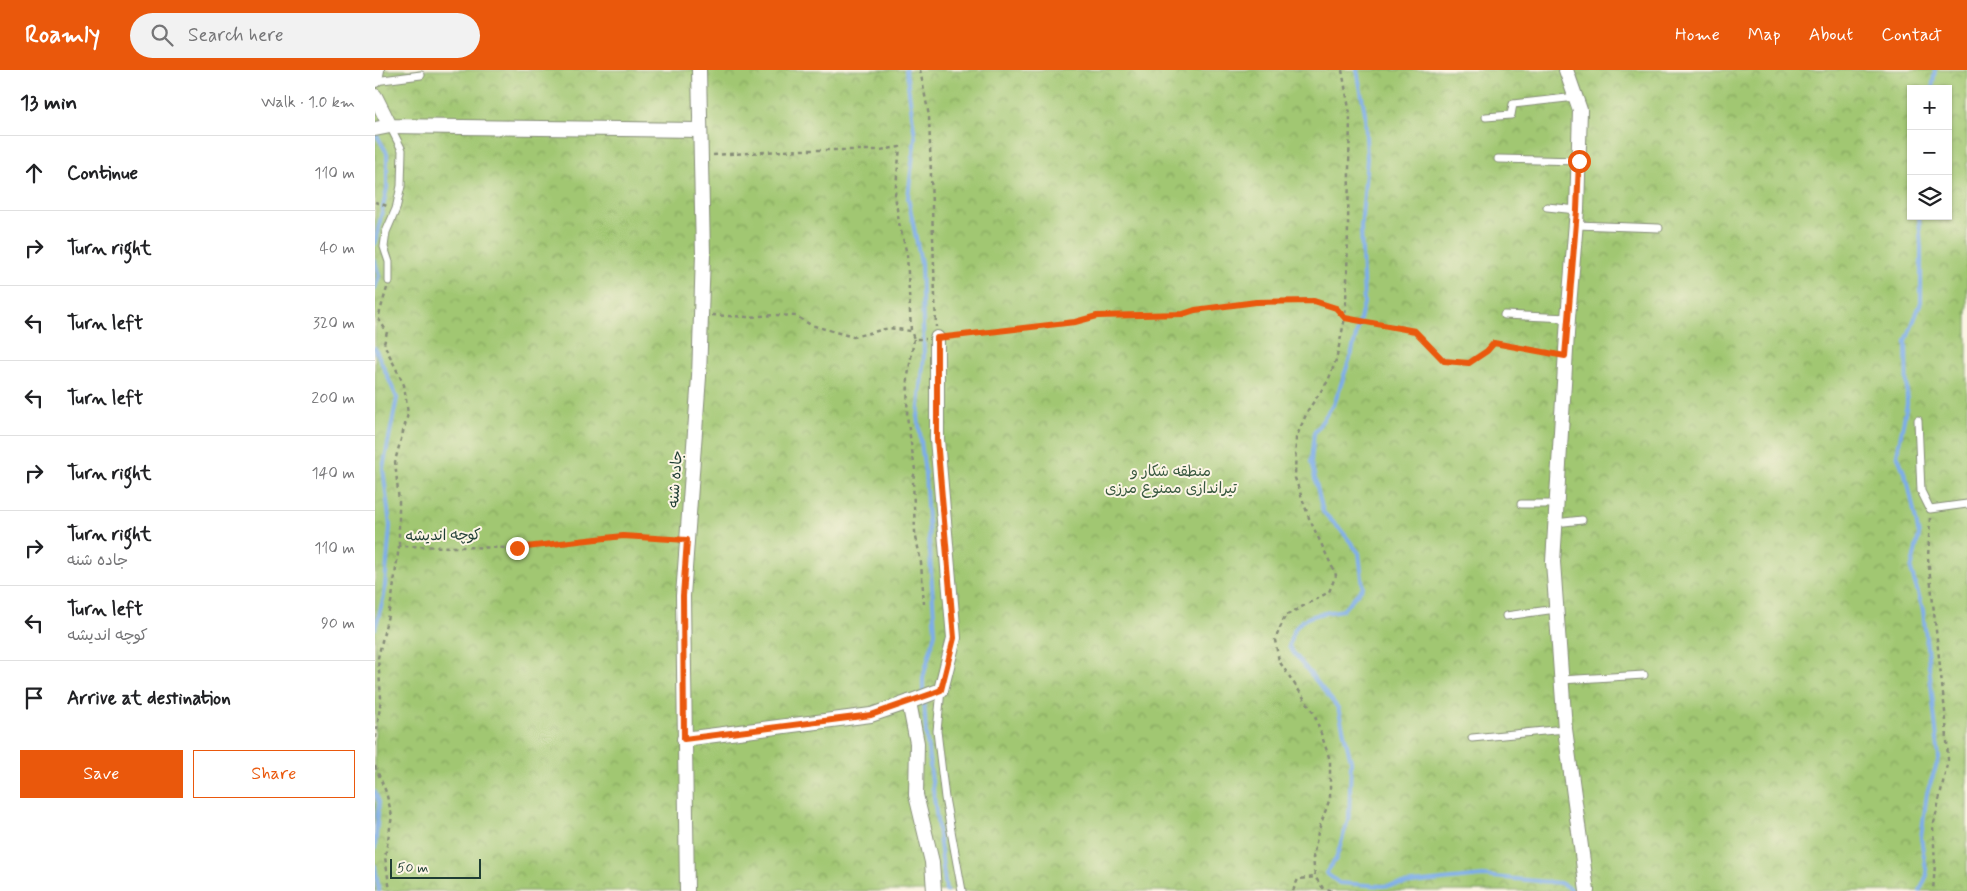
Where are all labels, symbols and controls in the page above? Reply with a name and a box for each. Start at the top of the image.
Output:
search box [130,13,480,58]
text: Roamly [25,20,100,51]
icon: search [148,21,176,49]
text: Search here [188,23,284,48]
text: Home [1675,23,1720,47]
text: Map [1748,23,1781,47]
text: About [1809,23,1853,47]
text: Contact [1881,23,1942,47]
map controls [1907,85,1952,220]
button: + [1907,85,1952,130]
text: 13 min [20,89,77,117]
text: Walk · 1.0 km [261,92,355,113]
button: − [1907,130,1952,175]
route start [1568,150,1591,173]
icon: ahead [20,159,48,187]
text: Continue [67,161,138,186]
text: 110 m [314,163,355,184]
button: layers [1907,175,1952,220]
icon: right [20,234,48,262]
text: Turn right [67,236,151,261]
text: 40 m [319,238,355,259]
icon: left [20,309,48,337]
text: Turn left [67,311,143,336]
text: 320 m [313,313,355,334]
icon: left [20,384,48,412]
text: Turn left [67,386,143,411]
text: 200 m [311,388,355,409]
street label: جاده شنه [664,450,688,508]
icon: right [20,459,48,487]
text: Turn right [67,461,151,486]
park label: منطقه شکار و تیراندازی ممنوع مرزی [1105,462,1238,499]
text: 140 m [311,463,355,484]
text: Turn right [67,522,151,547]
street label: کوچه اندیشه [405,525,481,547]
icon: right [20,534,48,562]
route end [506,537,529,560]
text: 110 m [314,538,355,559]
text: جاده شنه [67,550,128,571]
text: Turn left [67,597,143,622]
icon: left [20,609,48,637]
text: 90 m [321,613,355,634]
text: کوچه اندیشه [67,625,148,646]
icon: arrive [20,684,48,712]
text: Arrive at destination [67,686,231,711]
button: Save [20,750,183,798]
button: Share [193,750,355,798]
scale bar [390,856,481,879]
text: 50 m [397,859,428,877]

